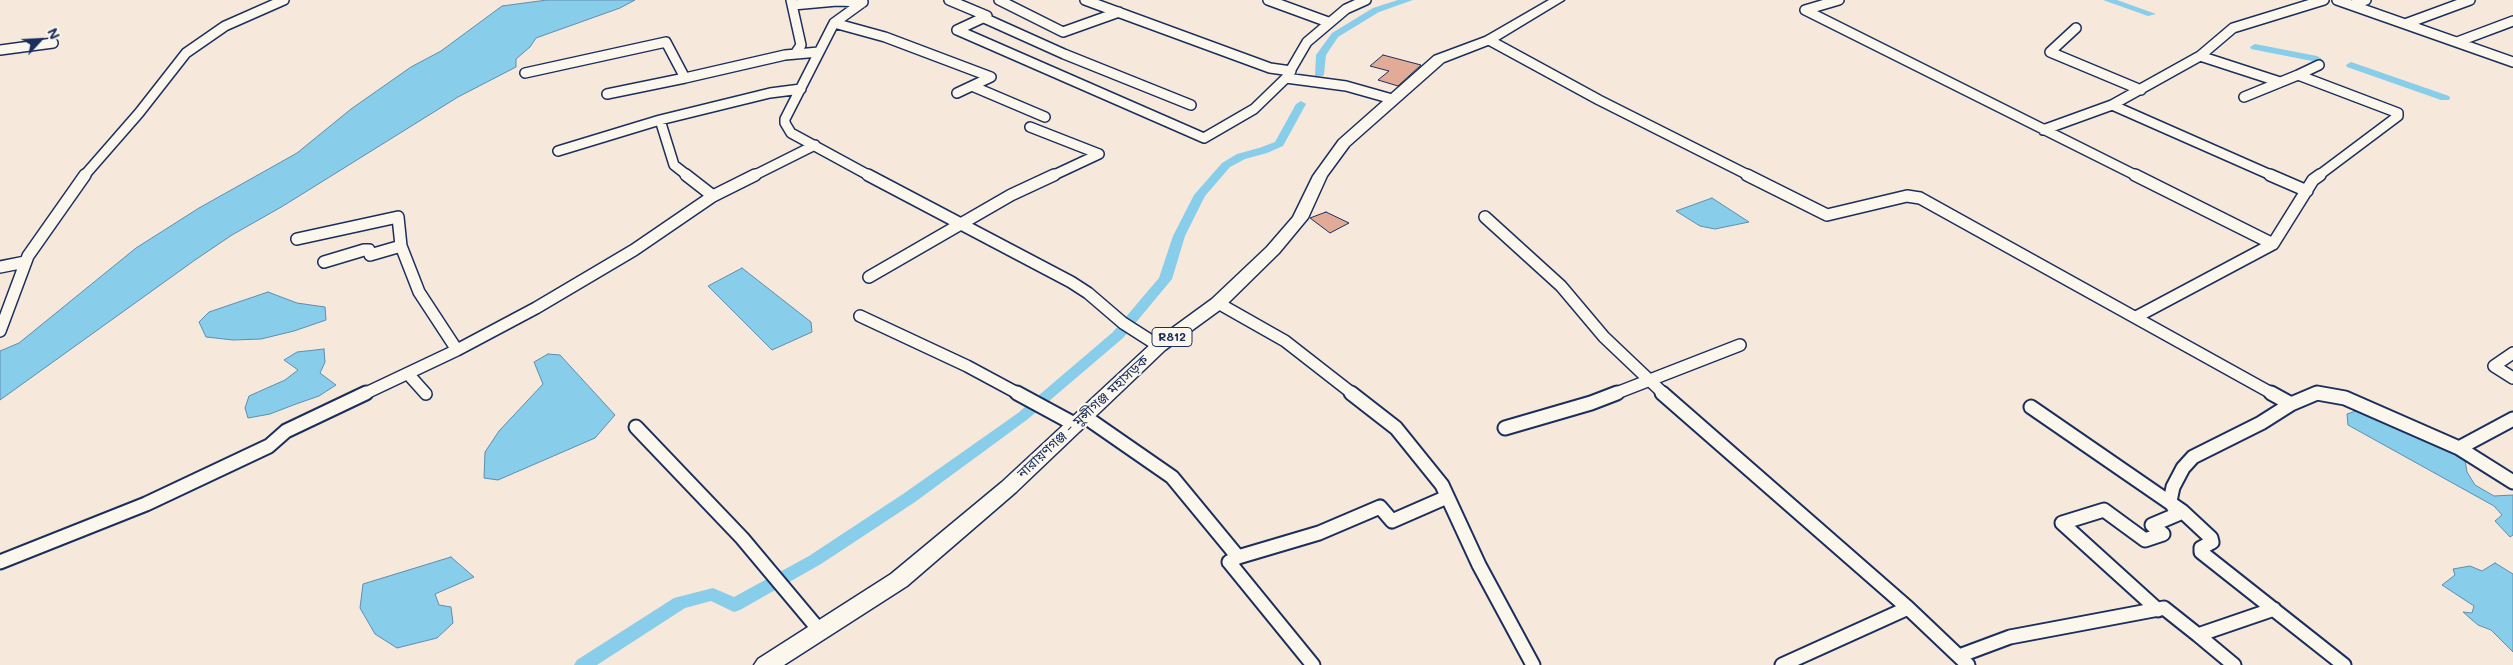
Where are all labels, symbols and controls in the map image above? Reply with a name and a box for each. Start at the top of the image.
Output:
north arrow [15,15,65,65]
text: N [43,25,65,42]
road number: R812 [1152,328,1192,347]
street label: নারায়ণগঞ্জ - মুন্সীগঞ্জ মহাসড়ক [1014,352,1152,482]

